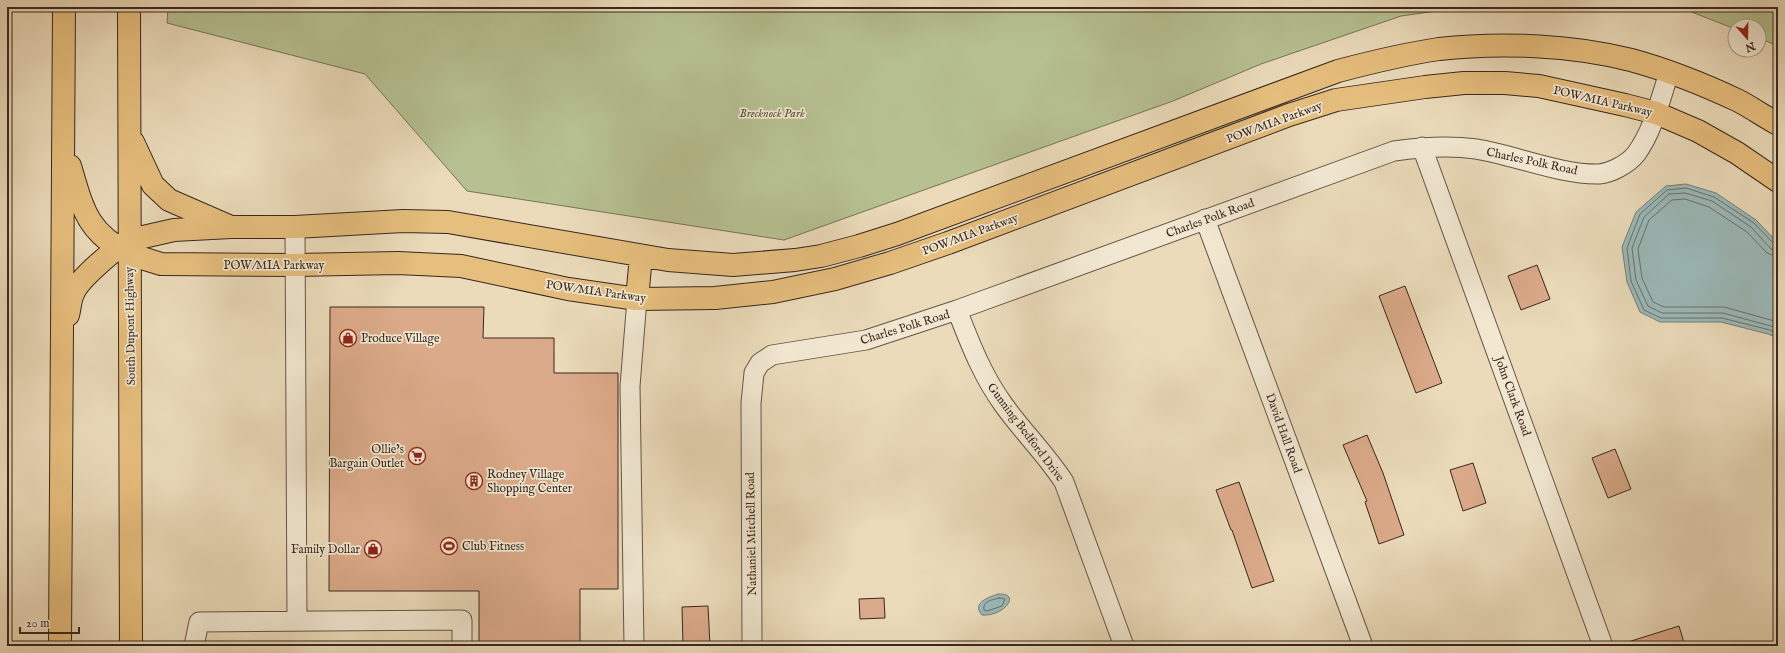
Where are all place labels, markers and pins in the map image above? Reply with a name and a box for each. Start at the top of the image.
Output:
shop icon: Produce Village [338,328,358,348]
place label: Produce Village [361,331,440,346]
place label: Ollie’s Bargain Outlet [329,442,404,471]
supermarket icon: Ollie’s Bargain Outlet [407,446,427,466]
place label: Rodney Village Shopping Center [487,467,573,497]
building icon: Rodney Village Shopping Center [464,471,484,491]
sports icon: Club Fitness [439,536,459,556]
shop icon: Family Dollar [363,539,383,559]
place label: Club Fitness [462,539,524,554]
place label: Family Dollar [291,542,361,557]

